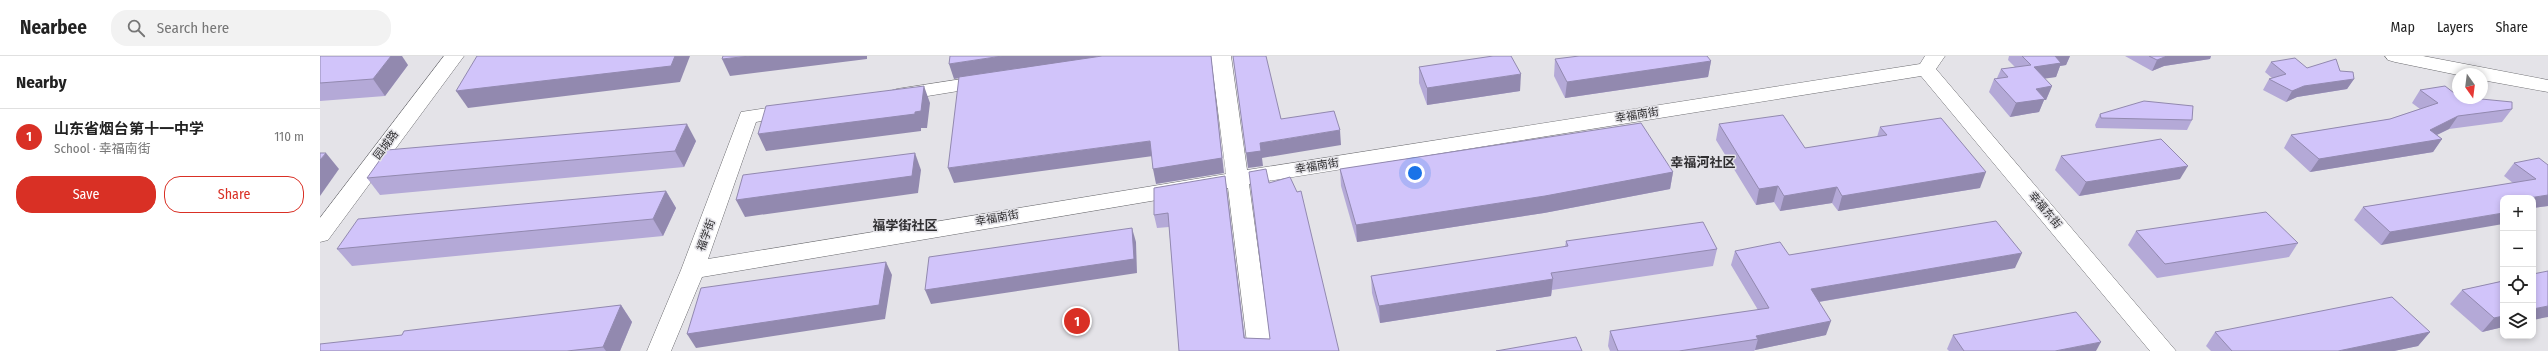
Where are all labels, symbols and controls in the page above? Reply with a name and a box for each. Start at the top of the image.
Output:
search box [111,10,391,46]
text: Nearbee [20,16,87,39]
icon: search [125,17,147,39]
text: Search here [157,19,229,37]
text: Map [2391,19,2415,36]
text: Layers [2437,19,2473,36]
text: Share [2495,19,2528,36]
north arrow [2452,68,2488,104]
text: Nearby [16,72,67,93]
street label: 幸福南街 [1614,105,1660,125]
text: 山东省烟台第十一中学 [54,120,204,138]
street label: 园城路 [371,128,401,162]
text: 1 [26,129,32,144]
text: 110 m [274,129,304,144]
text: School · 幸福南街 [54,141,151,156]
district label: 幸福河社区 [1670,155,1736,170]
street label: 幸福南街 [1294,156,1340,176]
your location [1405,163,1425,183]
button: Save [16,176,156,213]
button: Share [164,176,304,213]
street label: 幸福东街 [2026,189,2064,231]
map controls [2500,195,2536,339]
button: + [2500,195,2536,231]
street label: 幸福南街 [974,208,1020,228]
street label: 福学街 [694,217,718,253]
district label: 福学街社区 [872,218,938,233]
button: − [2500,231,2536,267]
button: locate [2500,267,2536,303]
button: layers [2500,303,2536,339]
pin: 1 [1064,306,1090,336]

